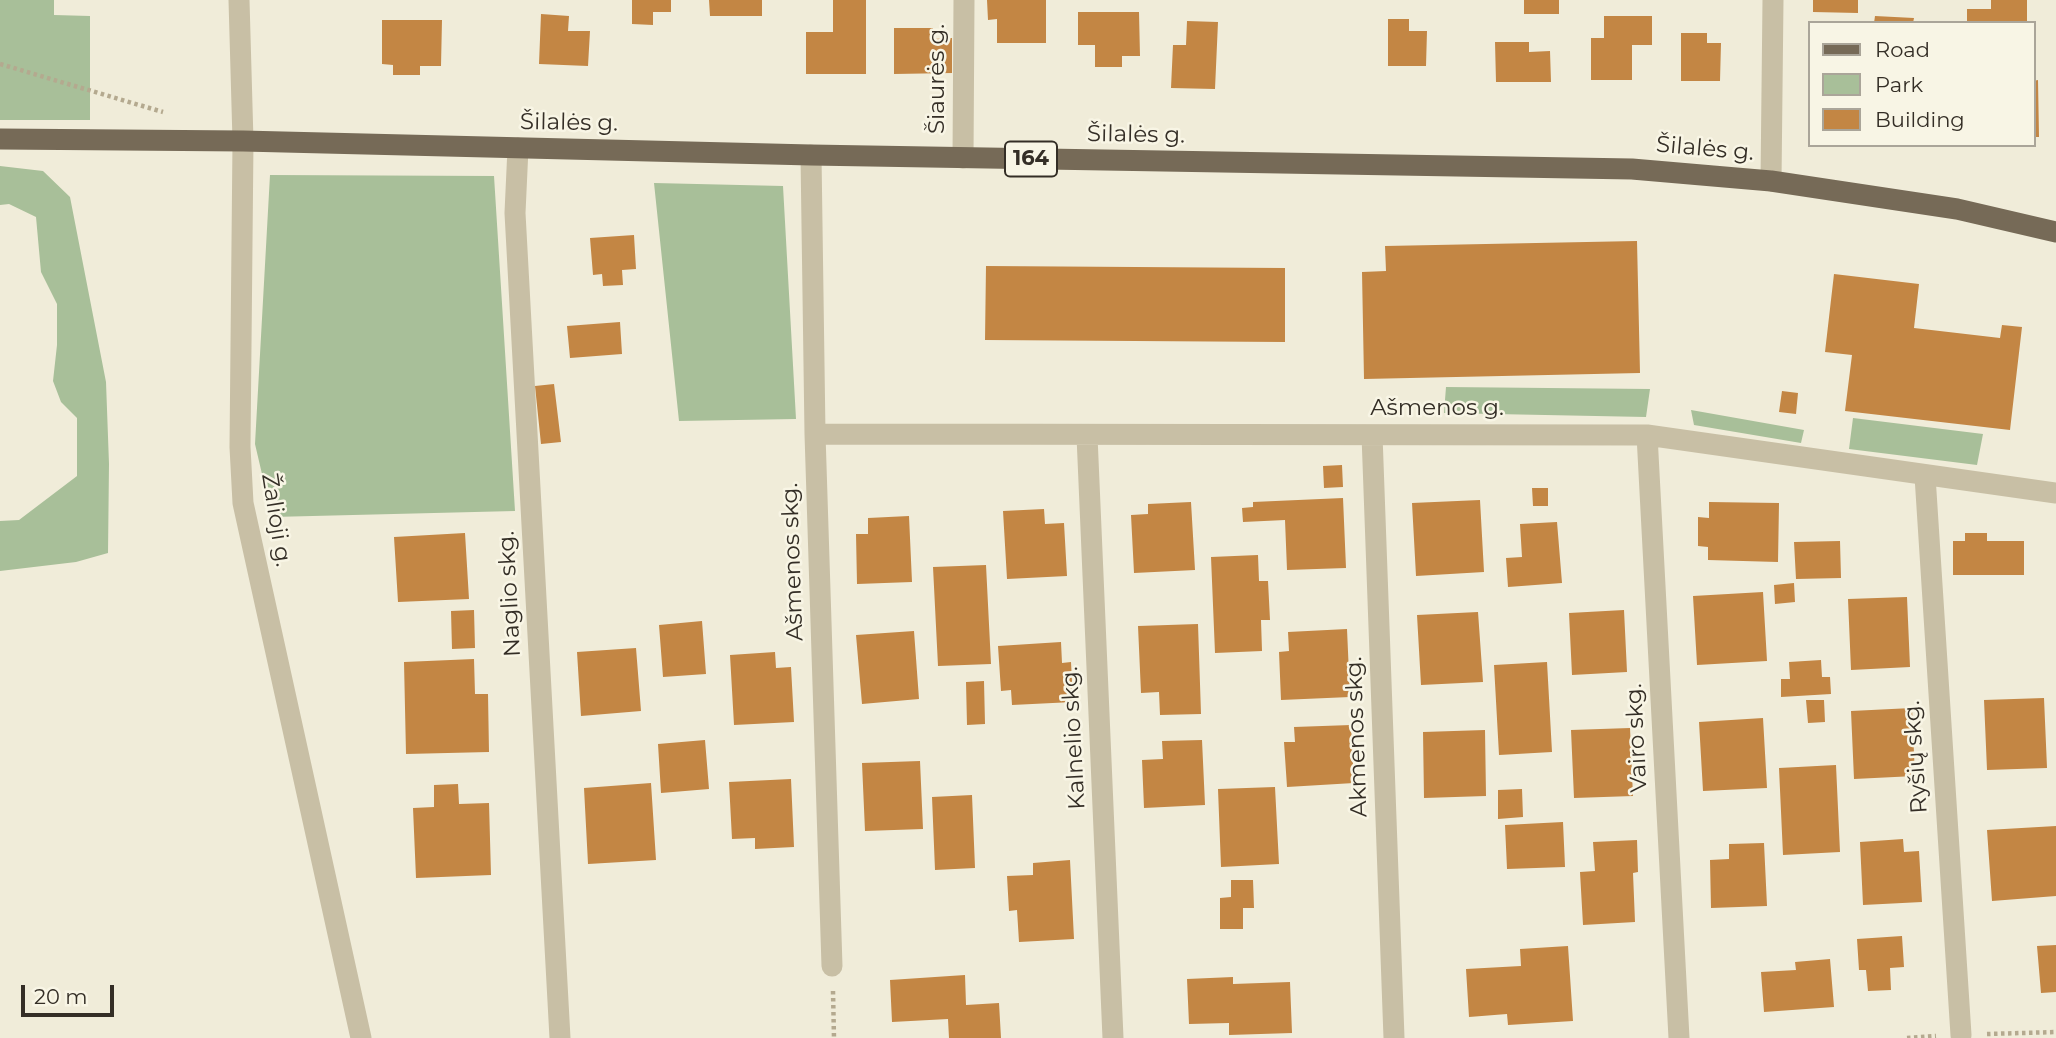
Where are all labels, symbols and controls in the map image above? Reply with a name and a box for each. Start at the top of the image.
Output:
legend [1808,21,2035,147]
street label: Šiaurės g. [923,24,951,134]
text: Road [1875,37,1930,62]
text: Park [1875,72,1923,97]
text: Building [1875,107,1965,132]
street label: Šilalės g. [520,108,618,138]
street label: Šilalės g. [1087,120,1185,150]
street label: Šilalės g. [1655,131,1755,167]
road number: 164 [1005,142,1057,176]
street label: Ašmenos g. [1370,394,1504,422]
street label: Žalioji g. [255,471,297,569]
street label: Ašmenos skg. [776,482,810,642]
street label: Naglio skg. [493,530,527,658]
street label: Akmenos skg. [1340,656,1374,818]
street label: Kalnelio skg. [1056,666,1092,810]
street label: Vairo skg. [1620,683,1654,793]
street label: Ryšių skg. [1898,700,1934,814]
scale bar [24,972,117,1016]
text: 20 m [34,984,88,1009]

